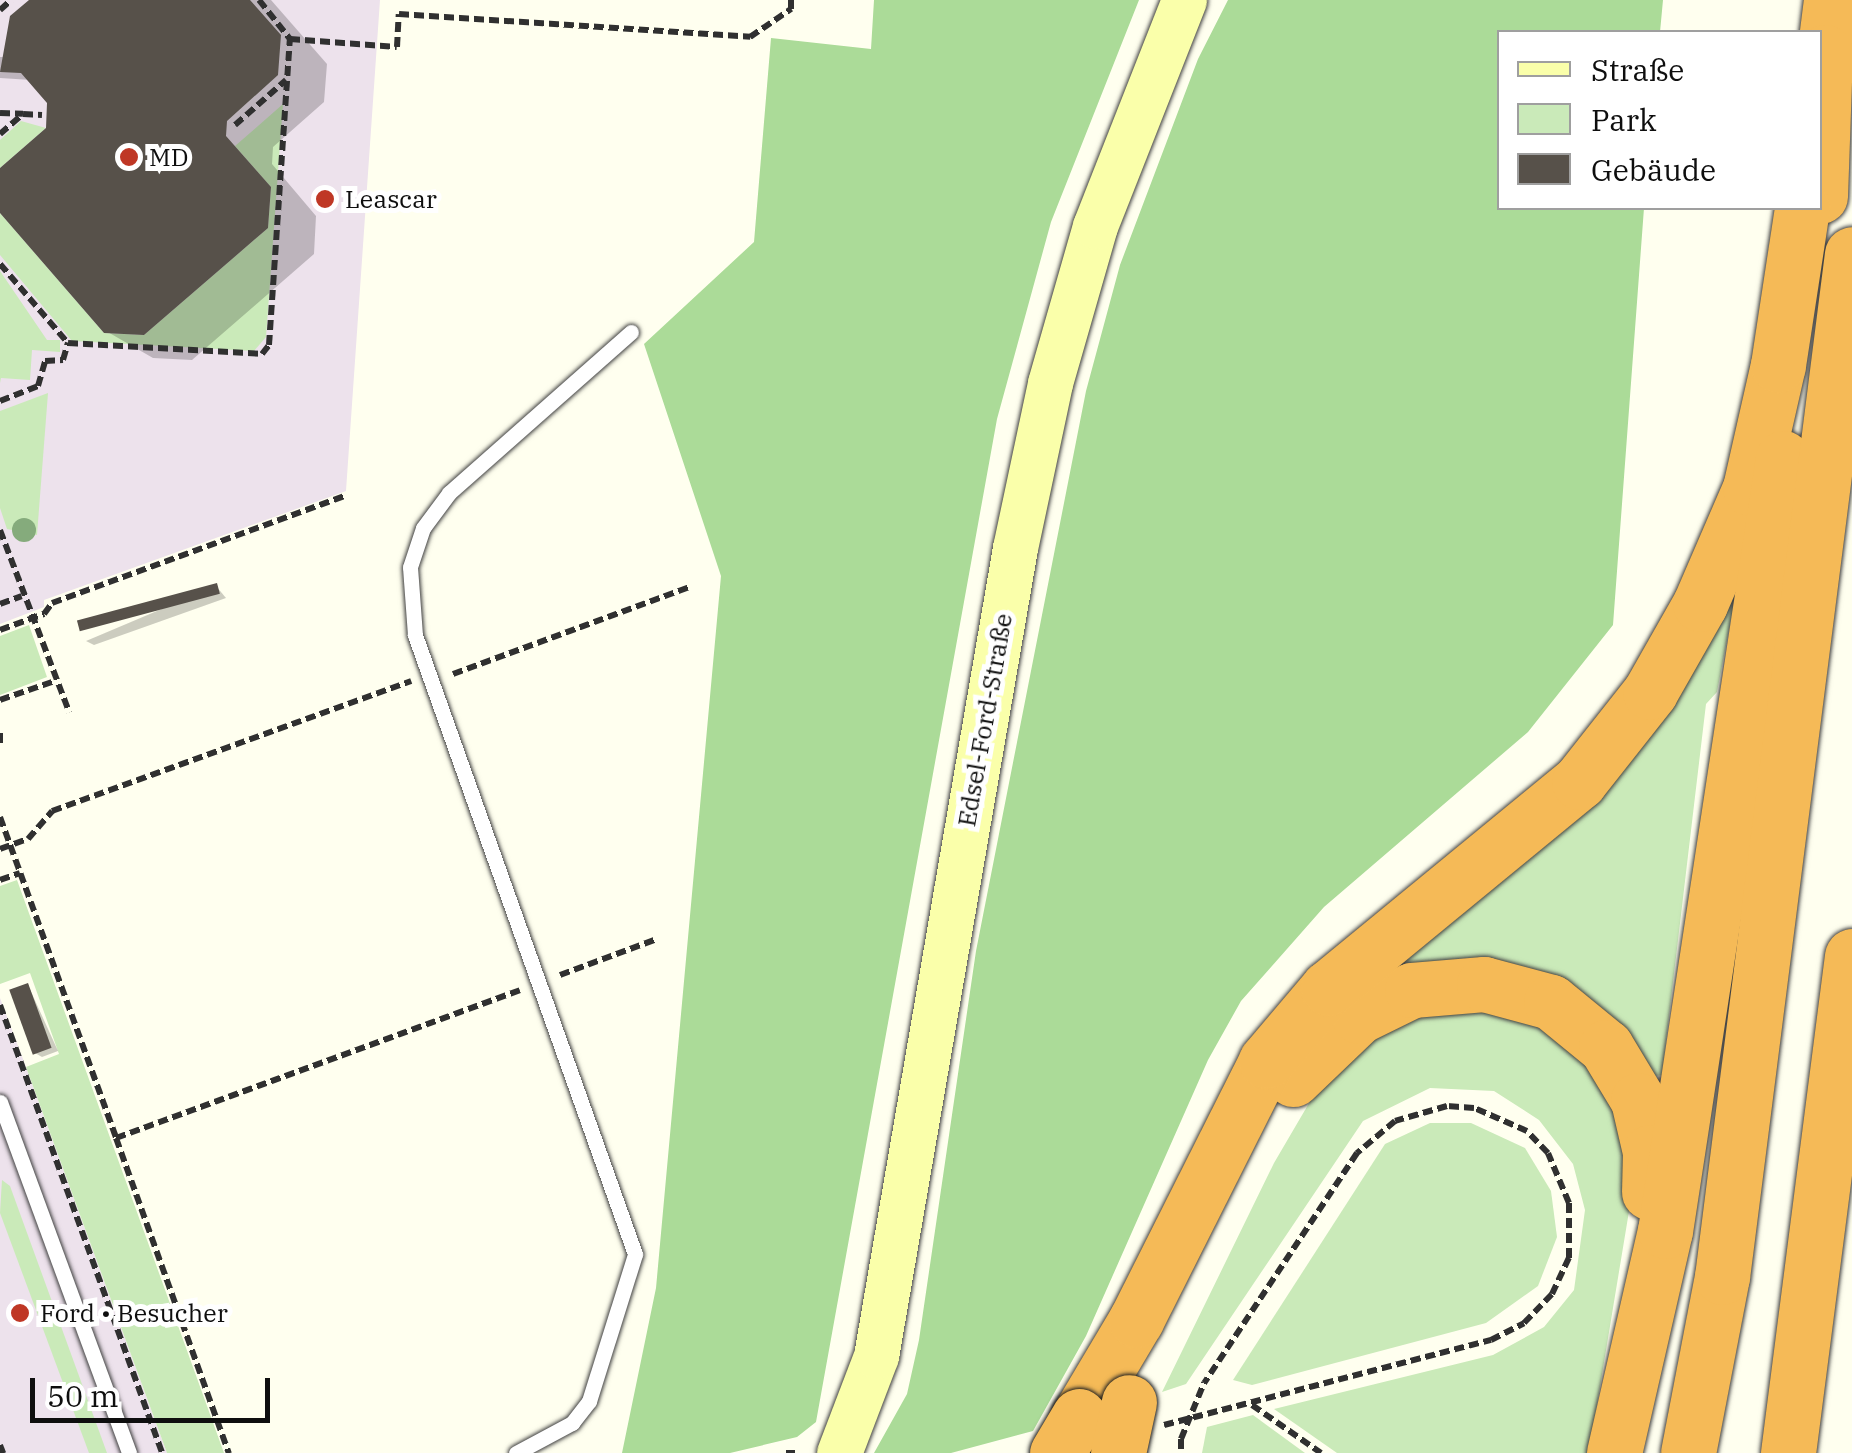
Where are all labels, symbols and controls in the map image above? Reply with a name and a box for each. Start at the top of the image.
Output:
legend [1497,30,1822,210]
text: Straße [1591,50,1684,89]
text: Park [1591,100,1657,139]
place label: MD [149,142,188,172]
marker: MD [118,146,140,168]
text: Gebäude [1591,150,1716,189]
place label: Leascar [345,184,437,214]
marker: Leascar [314,188,336,210]
street label: Edsel-Ford-Straße [951,611,1019,829]
place label: Ford • Besucher [40,1298,228,1328]
marker: Ford • Besucher [9,1302,31,1324]
scale bar [35,1358,275,1420]
text: 50 m [47,1376,119,1415]

